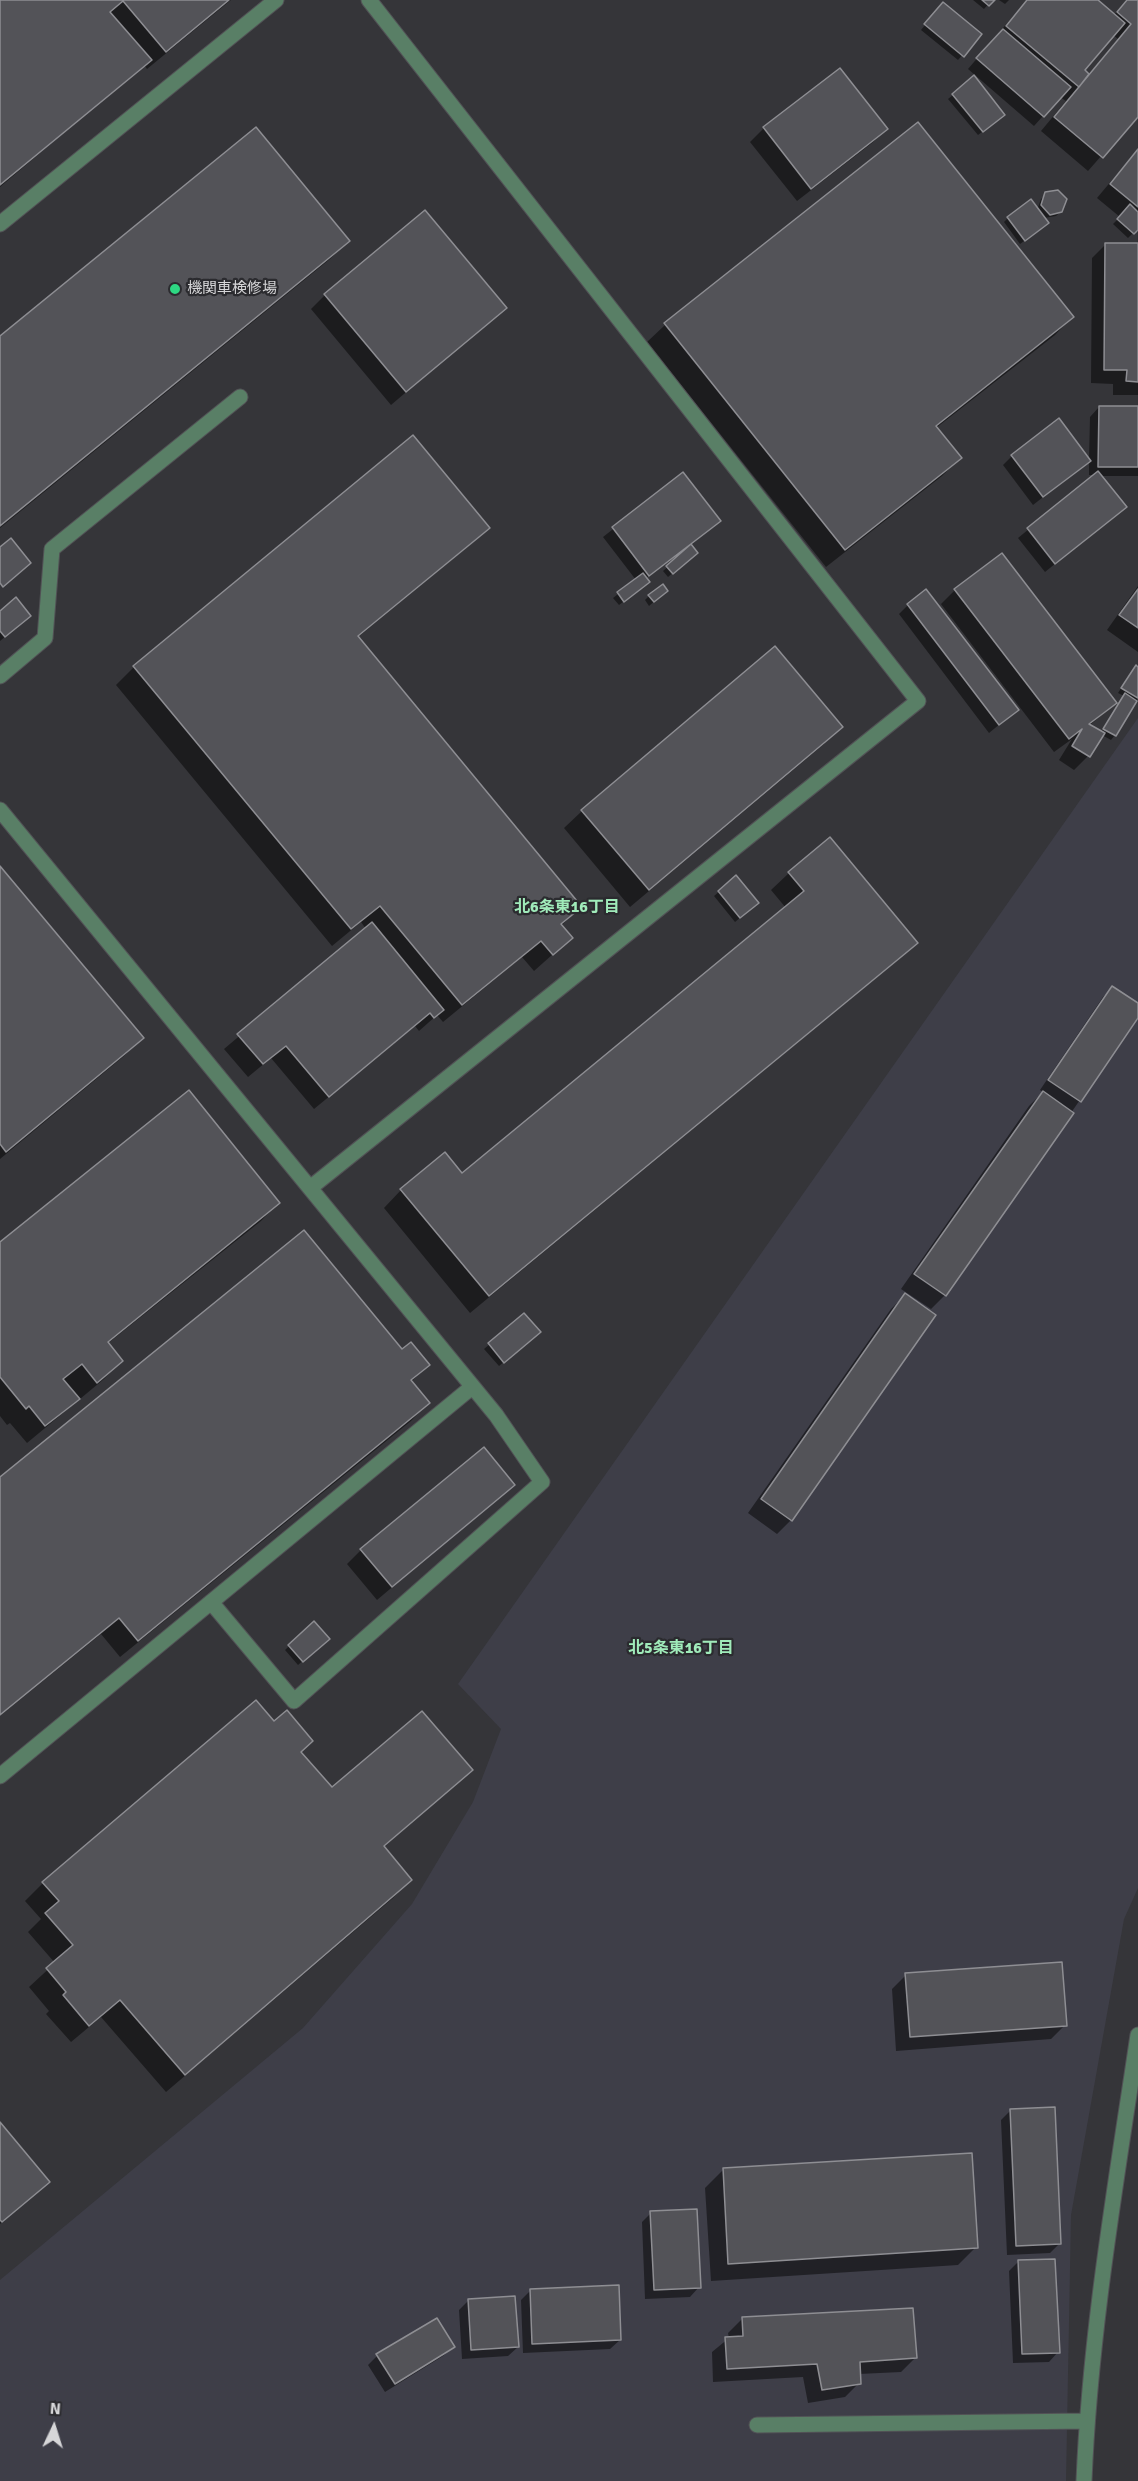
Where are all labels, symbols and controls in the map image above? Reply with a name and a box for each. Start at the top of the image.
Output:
place label: 機関車検修場 [187,280,277,298]
marker: 機関車検修場 [168,282,182,296]
district label: 北6条東16丁目 [514,898,620,918]
district label: 北5条東16丁目 [628,1639,734,1659]
north arrow [24,2397,84,2457]
text: N [49,2399,62,2419]

